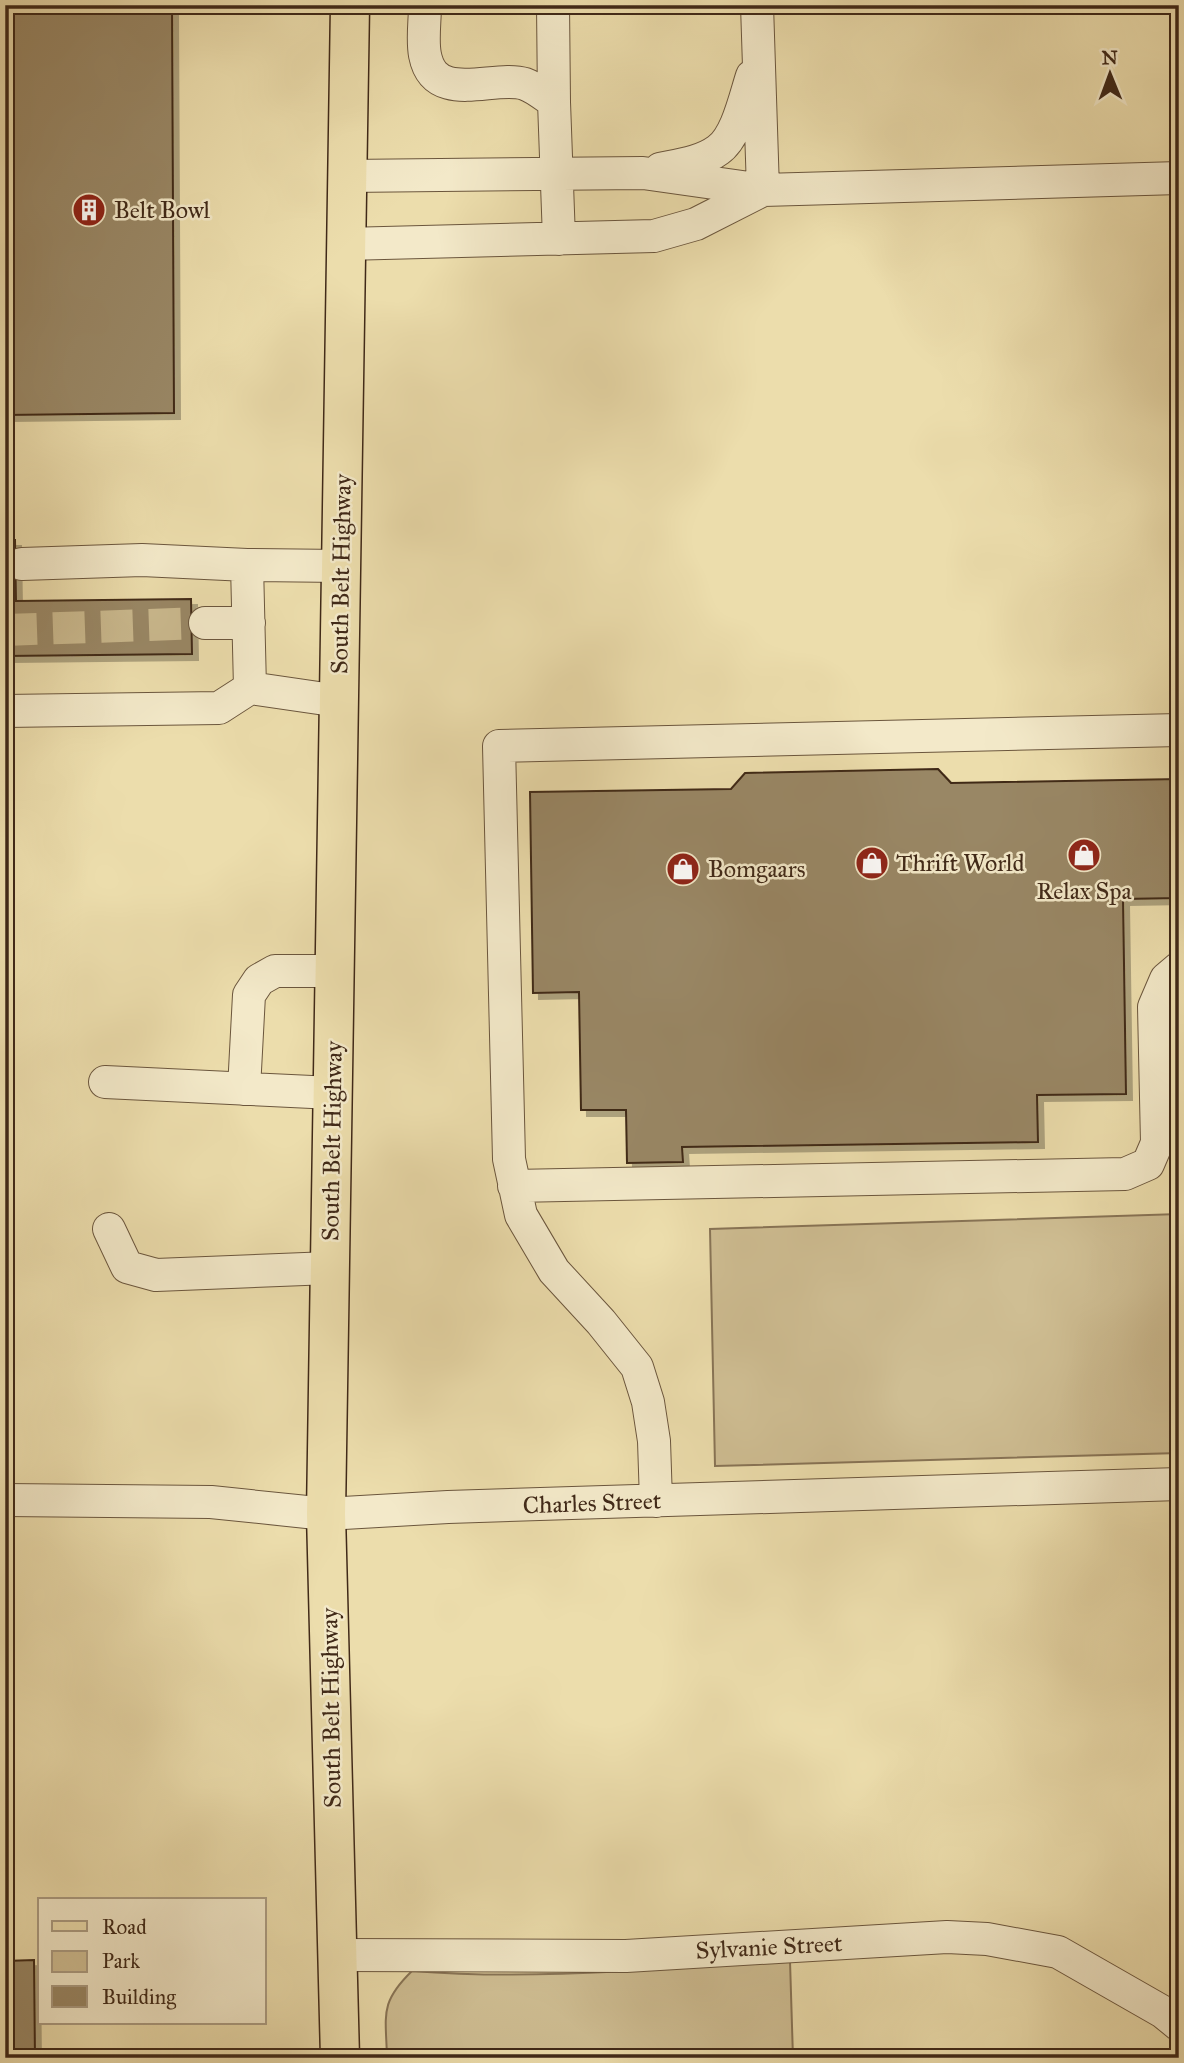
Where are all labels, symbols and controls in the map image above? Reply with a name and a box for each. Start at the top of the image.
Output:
north arrow [1076,38,1146,108]
text: N [1101,46,1118,69]
building icon: Belt Bowl [70,191,108,229]
place label: Belt Bowl [114,195,211,225]
street label: South Belt Highway [324,473,358,674]
shop icon: Relax Spa [1065,836,1103,874]
shop icon: Thrift World [853,844,891,882]
place label: Thrift World [896,848,1024,878]
shop icon: Bomgaars [664,850,702,888]
place label: Bomgaars [708,854,805,884]
place label: Relax Spa [1036,876,1132,906]
street label: South Belt Highway [315,1040,349,1241]
street label: Charles Street [522,1486,662,1520]
street label: South Belt Highway [314,1607,348,1808]
legend [38,1898,266,2024]
text: Road [102,1914,147,1940]
street label: Sylvanie Street [695,1928,844,1966]
text: Park [102,1948,140,1974]
text: Building [102,1984,176,2010]

